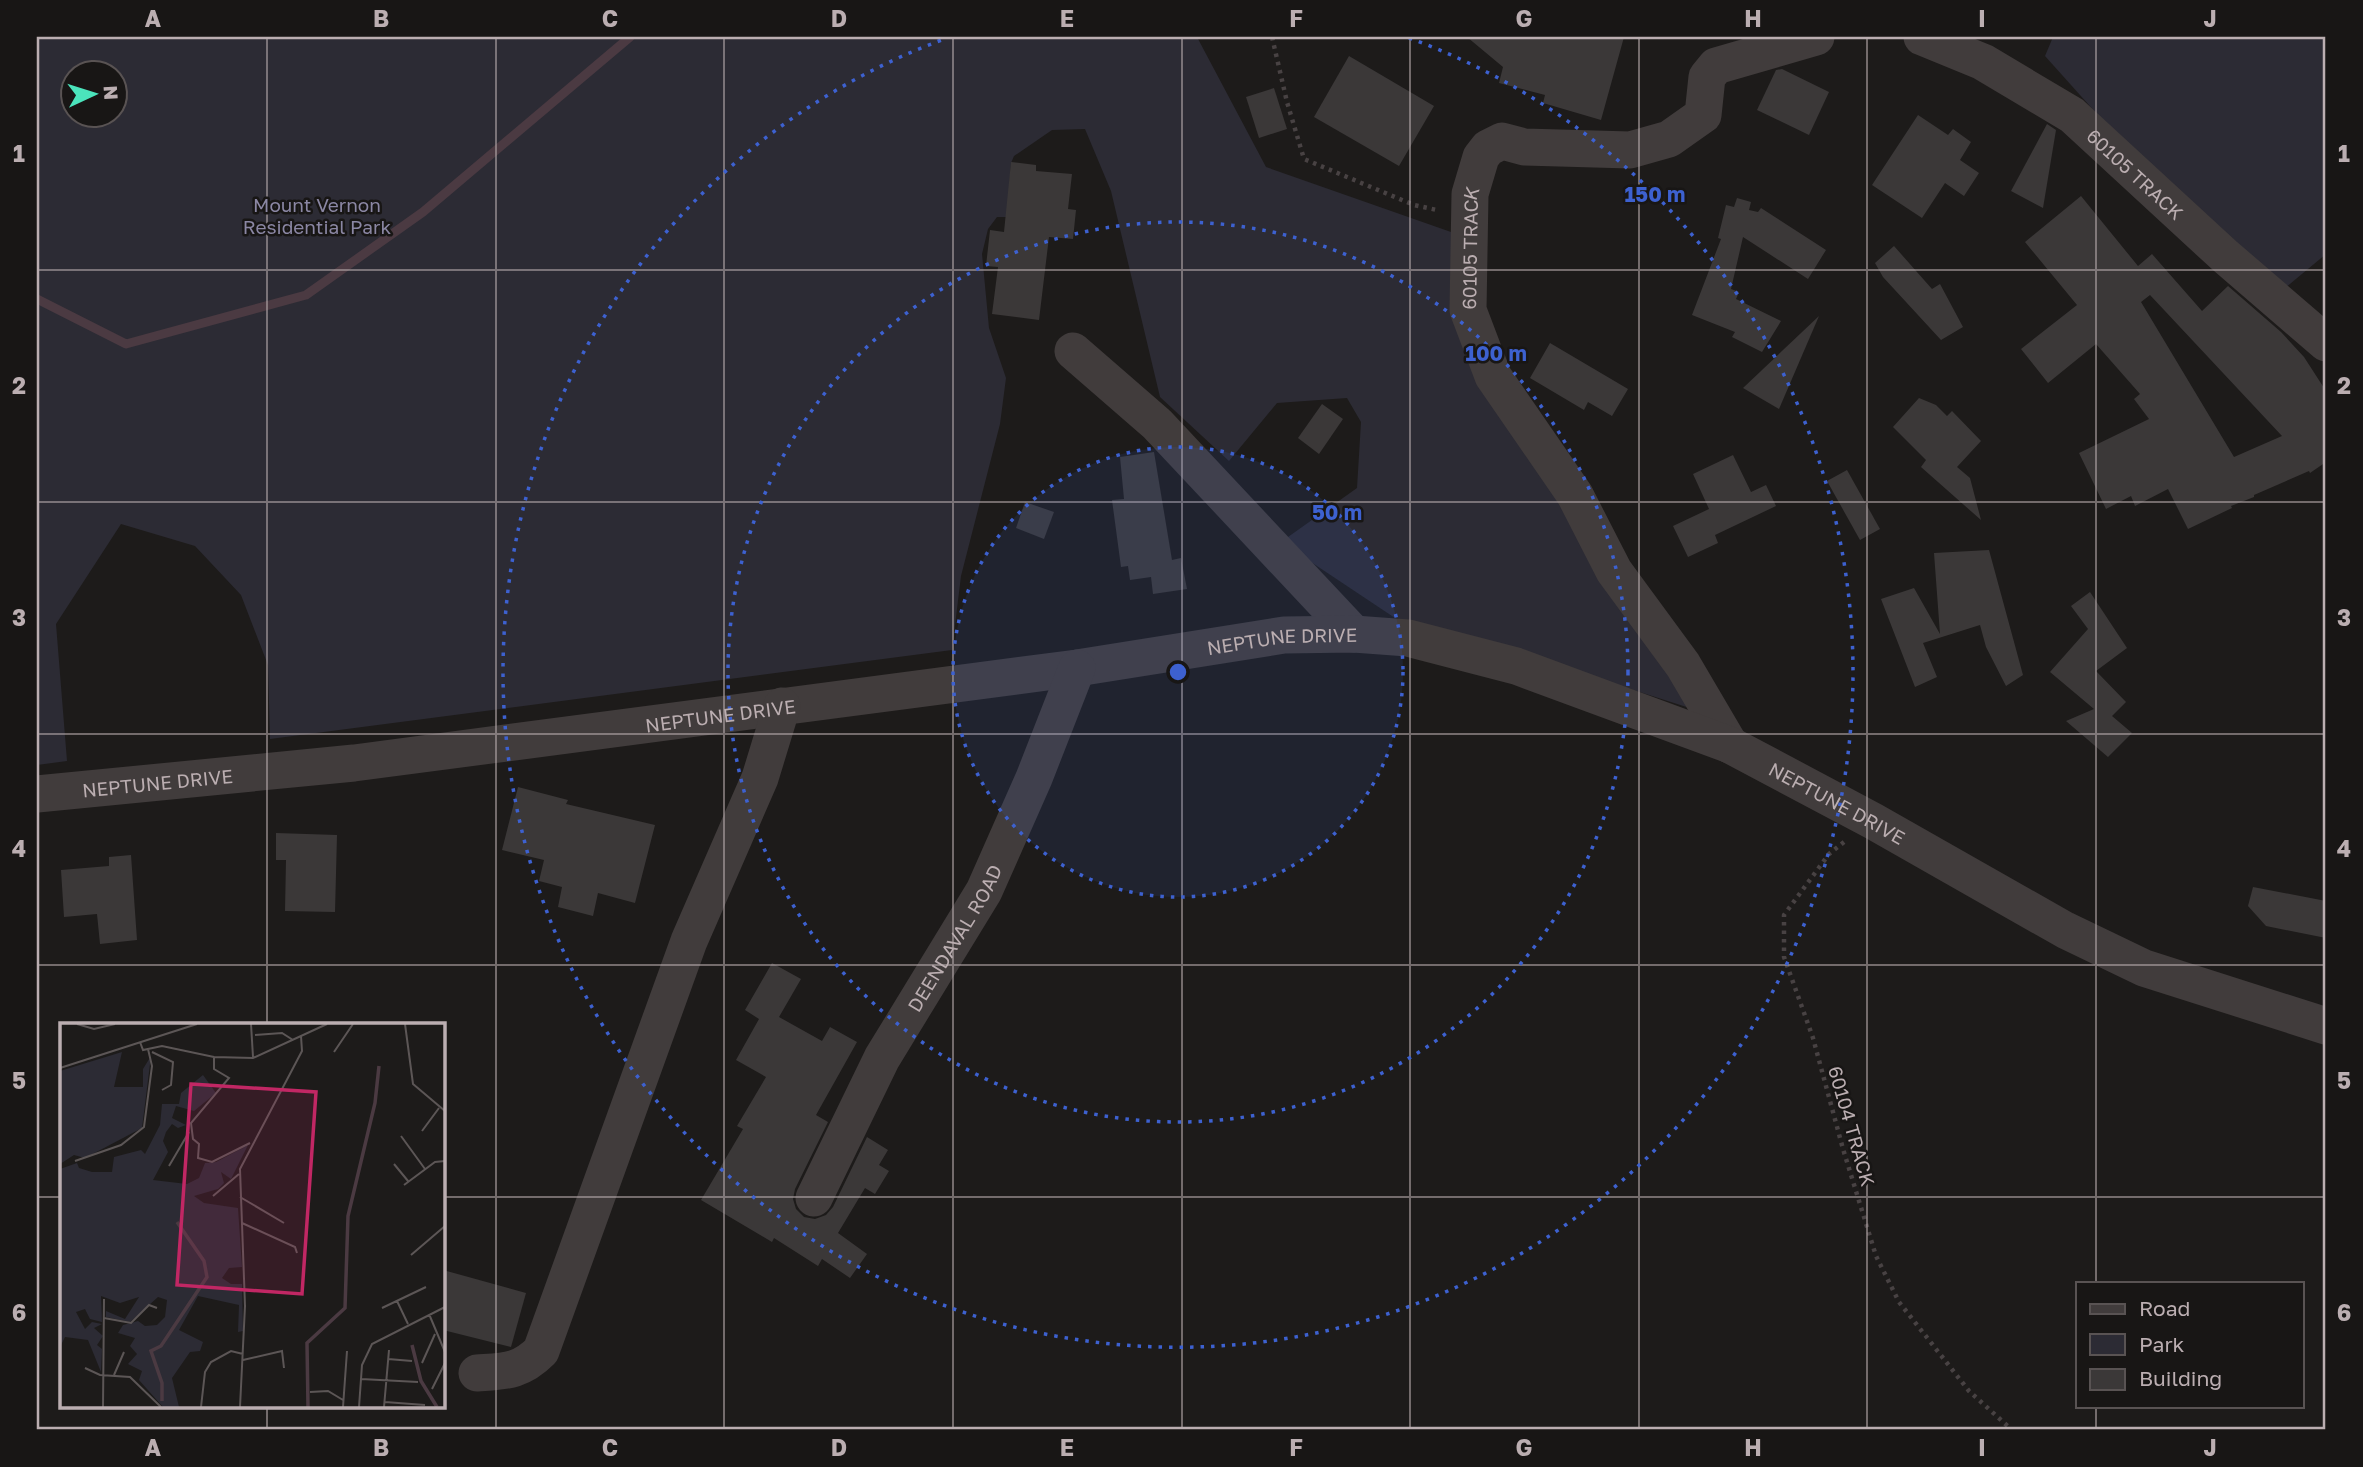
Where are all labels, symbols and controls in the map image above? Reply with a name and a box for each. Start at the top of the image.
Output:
text: A [145,4,162,32]
text: B [373,4,389,32]
text: C [602,4,618,32]
text: D [831,4,847,32]
text: E [1060,4,1074,32]
text: F [1289,4,1303,32]
text: G [1516,4,1532,32]
text: H [1744,4,1762,32]
text: I [1978,4,1986,32]
text: J [2203,4,2217,32]
north arrow [60,60,130,130]
text: N [99,85,123,101]
street label: 60105 TRACK [2083,123,2189,224]
text: 1 [13,139,25,167]
text: 1 [2338,139,2350,167]
text: 150 m [1625,181,1685,207]
street label: 60105 TRACK [1457,183,1483,310]
park label: Mount Vernon Residential Park [243,193,392,238]
text: 100 m [1465,340,1527,366]
text: 2 [12,371,26,399]
text: 2 [2337,371,2351,399]
text: 50 m [1312,499,1362,525]
text: 3 [12,603,26,631]
text: 3 [2337,603,2351,631]
street label: NEPTUNE DRIVE [1205,622,1357,659]
centre of rings [1166,660,1190,684]
street label: NEPTUNE DRIVE [644,694,797,736]
street label: NEPTUNE DRIVE [1765,757,1910,849]
street label: NEPTUNE DRIVE [81,763,234,801]
text: 4 [12,834,26,862]
text: 4 [2337,834,2351,862]
street label: DEENDAVAL ROAD [902,861,1006,1015]
inset map [60,1023,444,1408]
street label: 60104 TRACK [1824,1063,1880,1189]
text: 5 [12,1066,26,1094]
text: 5 [2337,1066,2351,1094]
legend [2076,1282,2304,1408]
text: Road [2139,1295,2190,1321]
text: 6 [12,1298,26,1326]
text: 6 [2337,1298,2351,1326]
text: Park [2139,1331,2185,1357]
text: Building [2139,1365,2222,1391]
text: A [145,1433,162,1461]
text: B [373,1433,389,1461]
text: C [602,1433,618,1461]
text: D [831,1433,847,1461]
text: E [1060,1433,1074,1461]
text: F [1289,1433,1303,1461]
text: G [1516,1433,1532,1461]
text: H [1744,1433,1762,1461]
text: I [1978,1433,1986,1461]
text: J [2203,1433,2217,1461]

